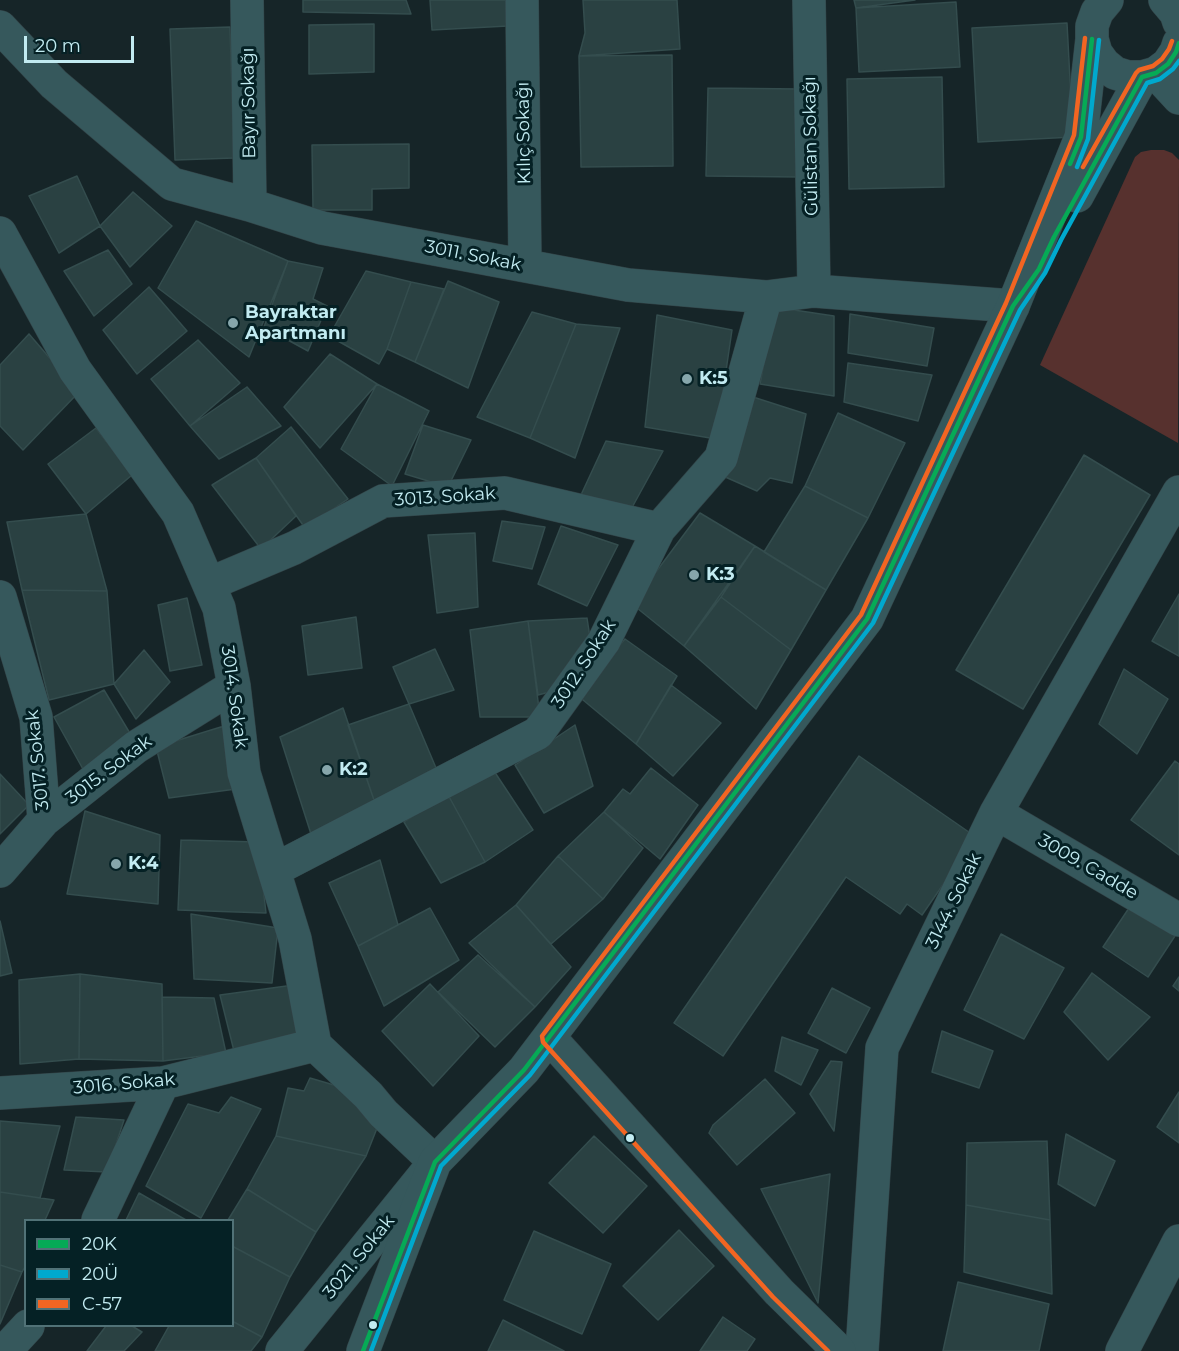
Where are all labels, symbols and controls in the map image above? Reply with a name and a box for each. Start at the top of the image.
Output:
scale bar [27,24,136,62]
text: 20 m [35,35,81,57]
street label: Bayır Sokağı [237,47,261,159]
street label: Gülistan Sokağı [799,76,823,216]
street label: Kılıç Sokağı [512,81,536,185]
street label: 3011. Sokak [423,236,523,276]
place label: Bayraktar Apartmanı [245,302,346,344]
marker: Bayraktar Apartmanı [226,316,240,330]
place label: K:5 [699,368,728,390]
marker: K:5 [680,372,694,386]
street label: 3013. Sokak [394,483,496,511]
place label: K:3 [706,564,735,586]
marker: K:3 [687,568,701,582]
street label: 3012. Sokak [547,615,621,713]
street label: 3014. Sokak [216,644,252,750]
street label: 3017. Sokak [22,709,54,811]
street label: 3015. Sokak [62,731,156,809]
place label: K:2 [339,759,368,781]
marker: K:2 [320,763,334,777]
street label: 3009. Cadde [1034,830,1142,904]
street label: 3144. Sokak [922,850,986,952]
place label: K:4 [128,853,158,875]
marker: K:4 [109,857,123,871]
street label: 3016. Sokak [72,1069,176,1099]
unlabelled marker [624,1132,636,1144]
street label: 3021. Sokak [319,1211,399,1303]
legend [24,1219,234,1327]
text: 20K [82,1233,117,1255]
text: 20Ü [82,1263,118,1285]
text: C-57 [82,1293,122,1315]
unlabelled marker [367,1319,379,1331]

